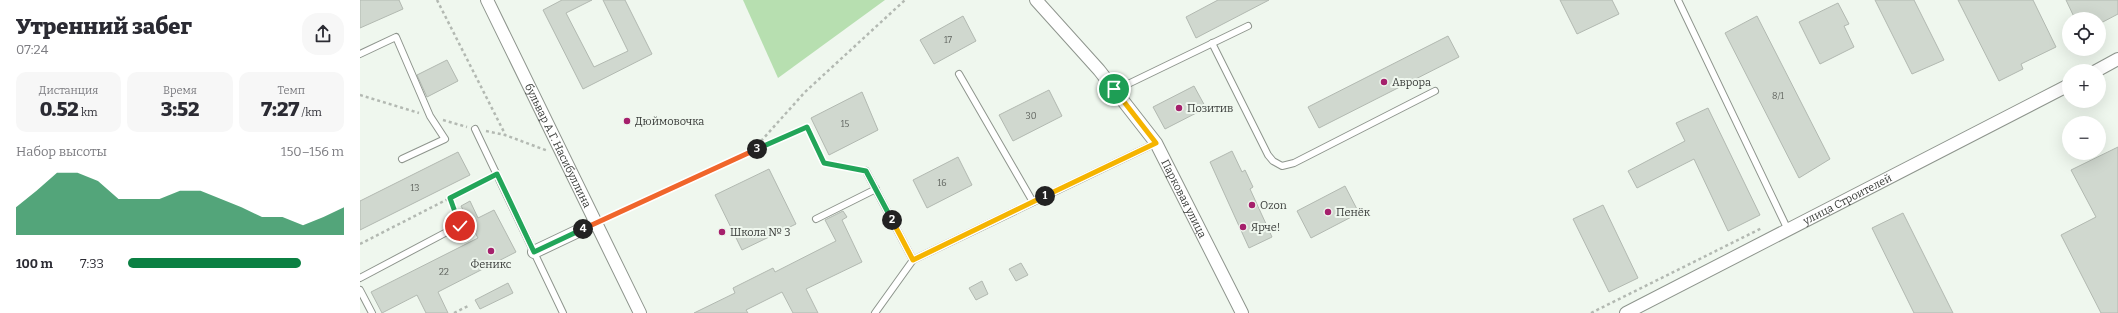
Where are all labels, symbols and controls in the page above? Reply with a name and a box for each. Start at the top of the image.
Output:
map controls [2062,12,2106,160]
button: locate [2062,12,2106,56]
text: Утренний забег [16,13,192,40]
button: share [302,13,344,55]
house number: 17 [944,35,953,45]
text: 07:24 [16,42,48,57]
button: + [2062,64,2106,108]
pin [1097,72,1131,106]
place label: Аврора [1392,76,1431,89]
marker: Аврора [1379,77,1389,87]
icon: arrive [1103,78,1125,100]
street label: бульвар А.Г. Насибуллина [522,81,594,210]
text: Дистанция [39,84,98,97]
text: Время [163,84,197,97]
text: Темп [278,84,305,97]
house number: 8/1 [1772,91,1784,101]
text: 0.52 [40,97,79,121]
text: 3:52 [161,97,199,121]
text: 7:27 [261,97,299,121]
place label: Позитив [1187,102,1233,115]
marker: Позитив [1174,103,1184,113]
text: km [79,106,98,119]
text: /km [299,106,322,119]
house number: 30 [1026,111,1037,121]
place label: Дюймовочка [635,115,704,128]
marker: Дюймовочка [622,116,632,126]
button: − [2062,116,2106,160]
house number: 15 [841,119,849,129]
pin: 3 [747,139,767,159]
text: 3 [754,142,760,155]
text: Набор высоты [16,144,107,159]
text: 150–156 m [281,144,344,159]
street label: Парковая улица [1158,157,1209,240]
street label: улица Строителей [1800,171,1894,228]
house number: 16 [938,178,946,188]
house number: 13 [411,183,419,193]
pin: 1 [1035,186,1055,206]
text: 1 [1043,189,1047,202]
place label: Ozon [1260,199,1287,212]
marker: Ozon [1247,200,1257,210]
place label: Пенёк [1336,206,1371,219]
marker: Пенёк [1323,207,1333,217]
pin [443,209,477,243]
pin: 2 [882,210,902,230]
text: 2 [889,213,895,226]
icon: check [449,215,471,237]
pin: 4 [573,219,593,239]
place label: Ярче! [1251,221,1281,234]
text: 4 [580,222,586,235]
marker: Ярче! [1238,222,1248,232]
place label: Школа № 3 [730,226,791,239]
marker: Школа № 3 [717,227,727,237]
marker: Феникс [486,246,496,256]
text: 100 m [16,256,53,271]
text: 7:33 [80,256,104,271]
place label: Феникс [471,258,512,271]
house number: 22 [439,267,449,277]

